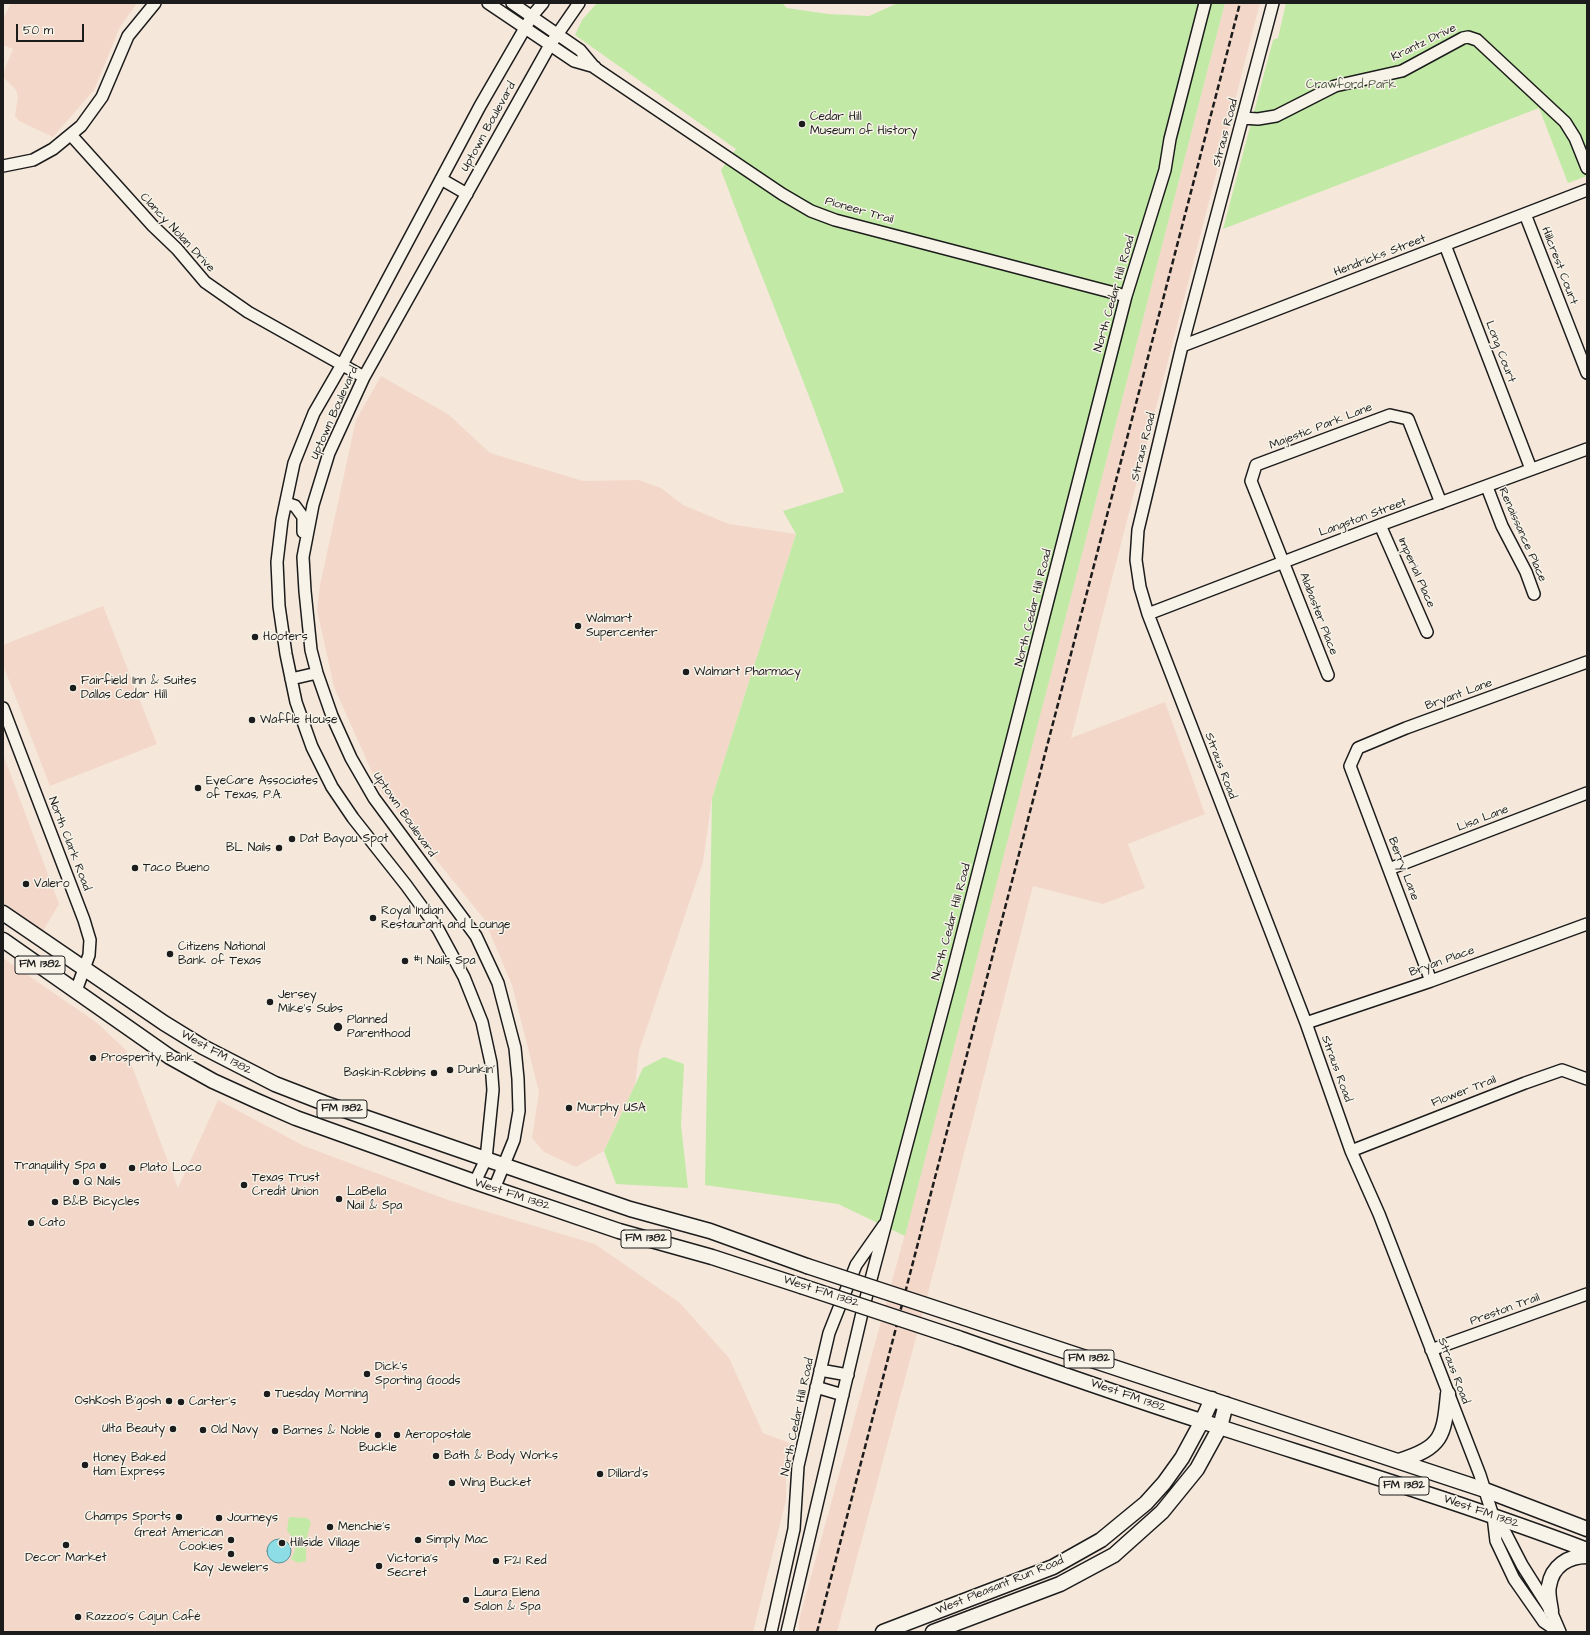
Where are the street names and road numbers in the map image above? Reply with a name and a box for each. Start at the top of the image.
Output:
street label: Krantz Drive [1389,21,1459,65]
street label: Uptown Boulevard [458,80,520,174]
street label: Straus Road [1210,97,1242,169]
street label: Clancy Nolan Drive [136,190,218,276]
street label: Pioneer Trail [823,194,895,228]
street label: Hillcrest Court [1538,225,1580,307]
street label: Hendricks Street [1332,232,1428,280]
street label: North Cedar Hill Road [1091,234,1139,354]
street label: Long Court [1482,319,1518,385]
street label: Uptown Boulevard [308,364,362,462]
street label: Majestic Park Lane [1267,401,1375,453]
street label: Straus Road [1129,411,1159,483]
street label: Renaissance Place [1495,486,1549,584]
street label: Langston Street [1317,495,1409,541]
street label: Imperial Place [1394,536,1438,610]
street label: North Cedar Hill Road [1012,548,1056,668]
street label: Alabaster Place [1296,571,1340,657]
street label: Bryant Lane [1423,676,1495,714]
street label: Straus Road [1201,731,1239,801]
street label: Uptown Boulevard [369,770,439,860]
street label: North Clark Road [44,795,94,893]
street label: Lisa Lane [1455,803,1511,835]
street label: Berry Lane [1384,835,1422,903]
street label: North Cedar Hill Road [929,862,975,982]
street label: Bryan Place [1407,944,1477,980]
road number: FM 1382 [15,956,65,974]
street label: West FM 1382 [178,1028,254,1078]
street label: Straus Road [1317,1034,1355,1104]
street label: Flower Trail [1429,1073,1499,1111]
road number: FM 1382 [317,1100,367,1118]
street label: West FM 1382 [472,1176,552,1214]
road number: FM 1382 [621,1230,671,1248]
street label: West FM 1382 [781,1273,861,1311]
street label: Preston Trail [1468,1291,1542,1329]
street label: Straus Road [1434,1336,1472,1406]
road number: FM 1382 [1064,1350,1114,1368]
street label: North Cedar Hill Road [778,1357,818,1477]
street label: West FM 1382 [1088,1376,1168,1416]
road number: FM 1382 [1379,1477,1429,1495]
street label: West FM 1382 [1441,1492,1521,1532]
street label: West Pleasant Run Road [934,1554,1066,1618]

